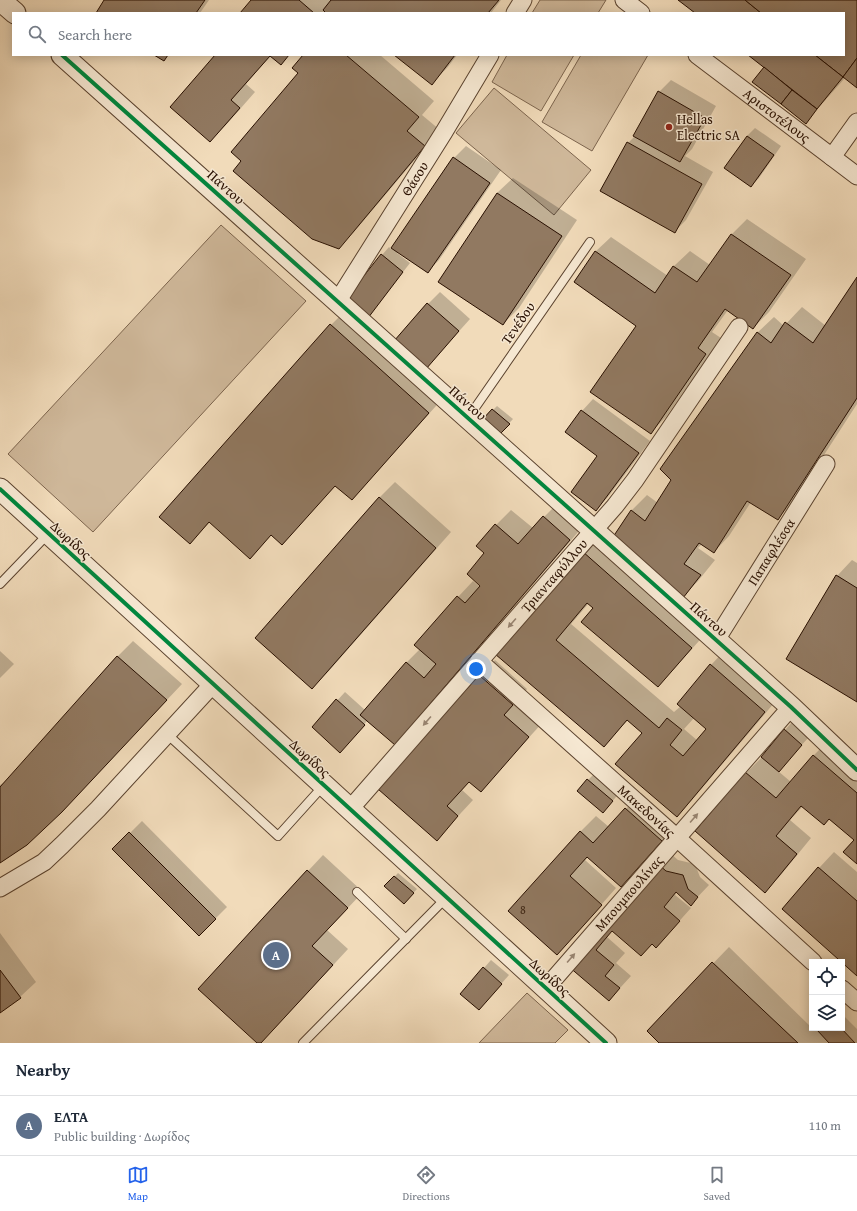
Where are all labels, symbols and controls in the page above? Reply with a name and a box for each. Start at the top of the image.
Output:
search box [12,12,845,56]
icon: search [26,23,48,45]
text: Search here [58,24,132,45]
street label: Αριστοτέλους [739,83,815,147]
place label: Hellas Electric SA [677,109,741,145]
marker: Hellas Electric SA [664,122,674,132]
street label: Θάσου [396,157,433,200]
street label: Πάντου [203,165,249,209]
street label: Τενέδου [496,298,540,348]
street label: Πάντου [445,381,491,425]
street label: Παπαφλέσσα [743,514,800,589]
street label: Δωρίδος [46,516,96,564]
street label: Τριανταφύλλου [516,534,592,617]
street label: Πάντου [686,597,732,641]
one-way arrow [508,618,517,628]
your location [466,659,486,679]
one-way arrow [423,717,432,726]
street label: Δωρίδος [285,734,335,782]
street label: Μακεδονίας [614,780,680,842]
one-way arrow [689,814,698,823]
street label: Μπουμπουλίνας [590,851,668,935]
house number: 8 [520,901,526,918]
pin: A [263,940,289,970]
street label: Δωρίδος [525,953,575,1001]
one-way arrow [567,953,576,964]
map controls [809,959,845,1031]
button: locate [809,959,845,995]
button: layers [809,995,845,1031]
text: Nearby [16,1057,70,1082]
text: ΕΛΤΑ [54,1106,88,1127]
text: A [25,1116,33,1135]
text: 110 m [809,1116,841,1135]
text: Public building · Δωρίδος [54,1127,190,1146]
tab: Map [127,1164,149,1204]
tab: Directions [403,1164,450,1204]
tab: Saved [703,1164,730,1204]

